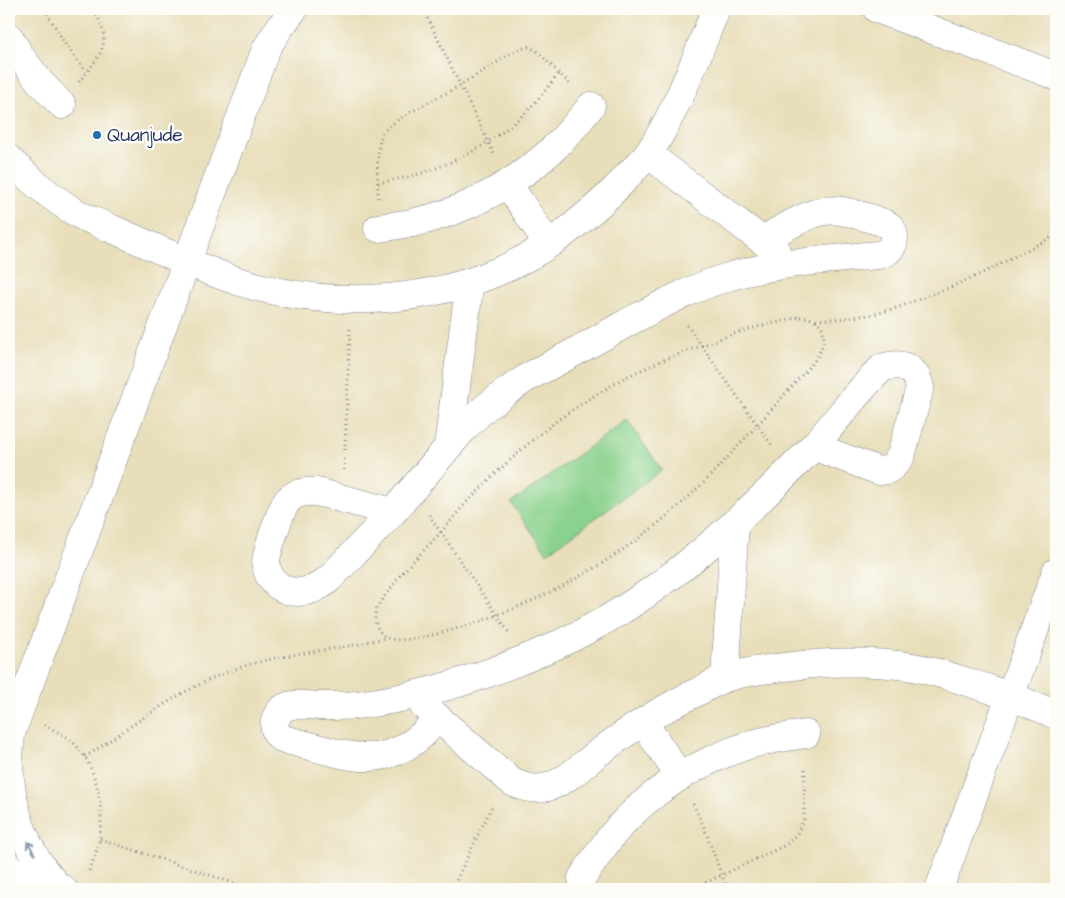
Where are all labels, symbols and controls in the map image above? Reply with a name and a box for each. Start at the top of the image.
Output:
place label: Quanjude [107,122,182,149]
marker: Quanjude [91,129,103,141]
one-way arrow [26,841,36,856]

